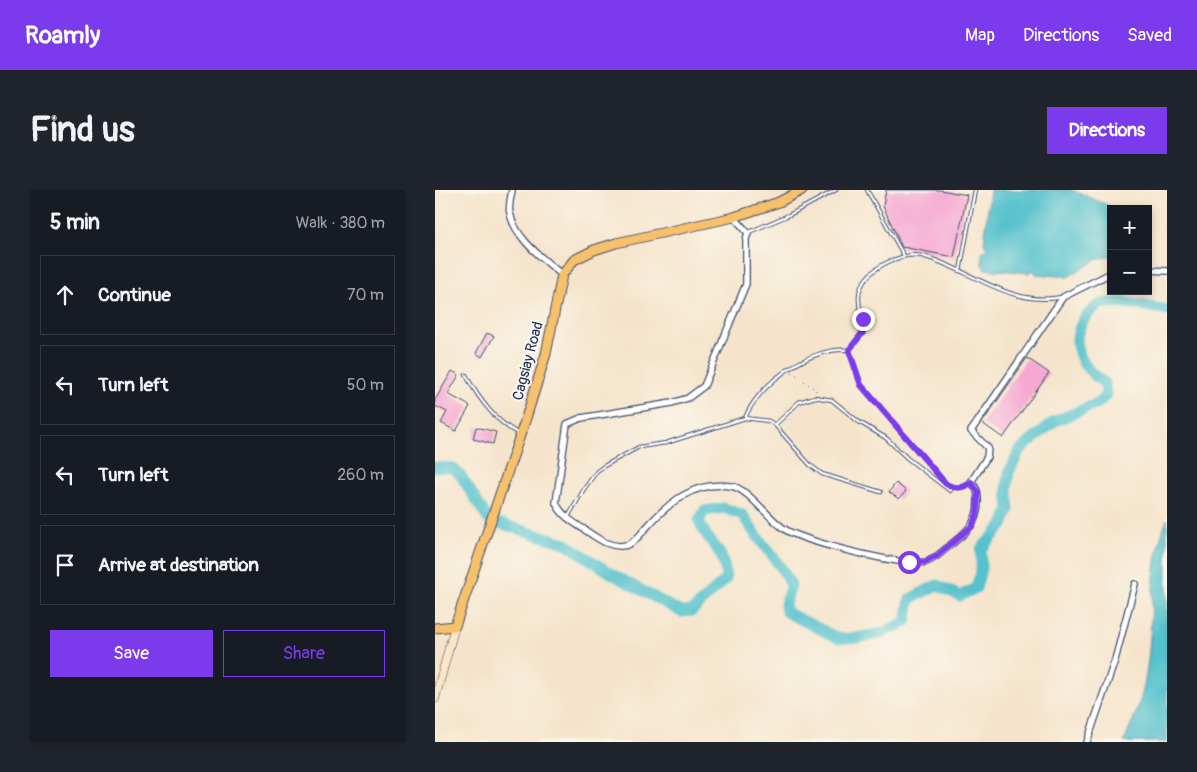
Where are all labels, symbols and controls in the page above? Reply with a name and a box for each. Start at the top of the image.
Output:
text: Roamly [25,21,100,50]
text: Map [965,24,995,47]
text: Directions [1023,24,1099,47]
text: Saved [1127,24,1172,47]
button: Directions [1047,107,1167,154]
text: Find us [30,108,135,152]
map controls [1107,205,1152,295]
button: + [1107,205,1152,250]
text: 5 min [50,209,100,236]
text: Walk · 380 m [296,213,385,233]
button: − [1107,250,1152,295]
icon: ahead [51,281,79,309]
text: Continue [98,283,171,307]
text: 70 m [347,285,384,305]
route end [852,308,875,331]
street label: Cagsiay Road [508,319,548,403]
icon: left [51,371,79,399]
text: Turn left [98,373,168,397]
text: 50 m [347,375,384,395]
icon: left [51,461,79,489]
text: Turn left [98,463,168,487]
text: 260 m [337,465,384,485]
icon: arrive [51,551,79,579]
route start [898,551,921,574]
text: Arrive at destination [98,553,259,577]
button: Save [50,630,213,677]
button: Share [223,630,385,677]

